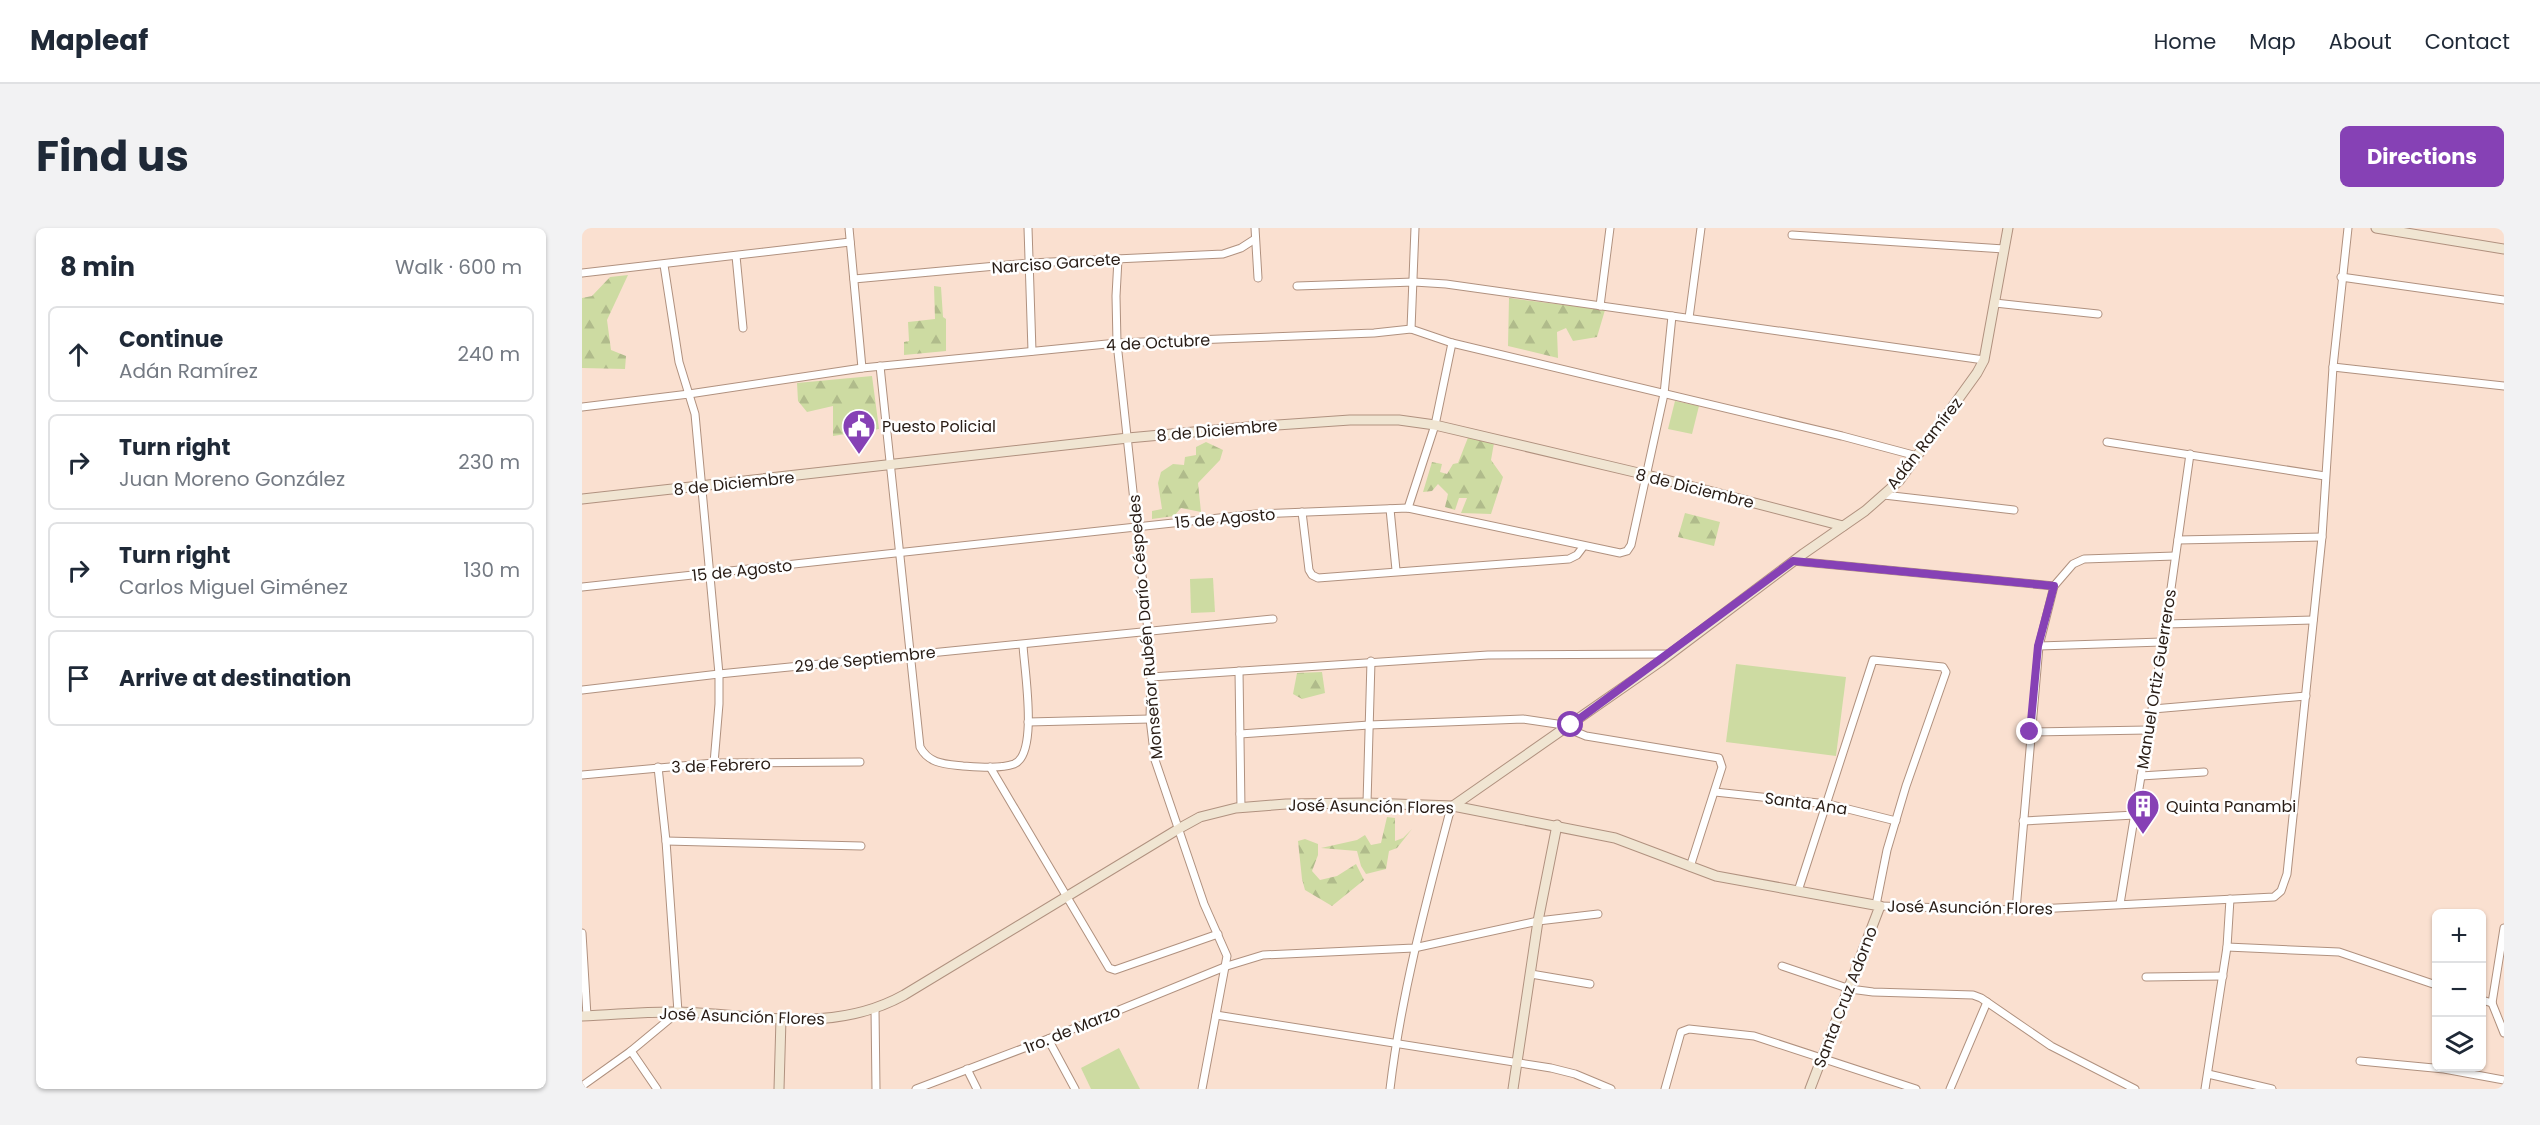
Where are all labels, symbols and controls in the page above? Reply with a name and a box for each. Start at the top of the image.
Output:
text: Mapleaf [30,21,148,60]
text: Home [2154,27,2216,56]
text: Map [2249,27,2296,56]
text: About [2329,27,2392,56]
text: Contact [2425,27,2510,56]
button: Directions [2340,126,2504,187]
text: Find us [36,127,189,186]
street label: Narciso Garcete [991,248,1121,279]
text: 8 min [60,249,135,285]
text: Walk · 600 m [395,253,522,281]
text: Continue [119,324,223,355]
street label: 4 de Octubre [1105,328,1211,357]
icon: ahead [62,338,95,371]
text: 240 m [457,340,520,368]
text: Adán Ramírez [119,357,258,385]
street label: Adán Ramírez [1881,392,1968,494]
public building icon: Puesto Policial [841,408,877,455]
street label: 8 de Diciembre [1156,414,1279,447]
place label: Puesto Policial [882,415,996,438]
text: Turn right [119,432,230,463]
icon: right [62,446,95,479]
text: 230 m [458,448,520,476]
street label: 8 de Diciembre [1633,463,1757,514]
text: Juan Moreno González [119,465,345,493]
street label: 8 de Diciembre [672,466,796,501]
street label: Monseñor Rubén Darío Céspedes [1122,494,1169,760]
street label: 15 de Agosto [1174,503,1276,534]
text: Turn right [119,540,230,571]
icon: right [62,554,95,587]
street label: 15 de Agosto [691,554,793,587]
text: 130 m [463,556,520,584]
text: Carlos Miguel Giménez [119,573,348,601]
street label: Manuel Ortiz Guerreros [2131,587,2182,771]
street label: 29 de Septiembre [793,641,937,678]
icon: arrive [62,662,95,695]
text: Arrive at destination [119,663,351,694]
route start [1557,711,1583,737]
route end [2016,718,2042,744]
street label: 3 de Febrero [671,752,771,779]
street label: Santa Ana [1763,786,1849,821]
building icon: Quinta Panambi [2125,788,2161,835]
street label: José Asunción Flores [1288,794,1454,819]
place label: Quinta Panambi [2166,795,2296,818]
street label: José Asunción Flores [1887,895,2053,920]
map controls [2432,909,2486,1071]
button: + [2432,909,2486,963]
street label: Santa Cruz Adorno [1808,923,1883,1071]
button: − [2432,963,2486,1017]
street label: 1ro. de Marzo [1021,1000,1124,1059]
street label: José Asunción Flores [659,1002,825,1031]
button: layers [2432,1017,2486,1071]

